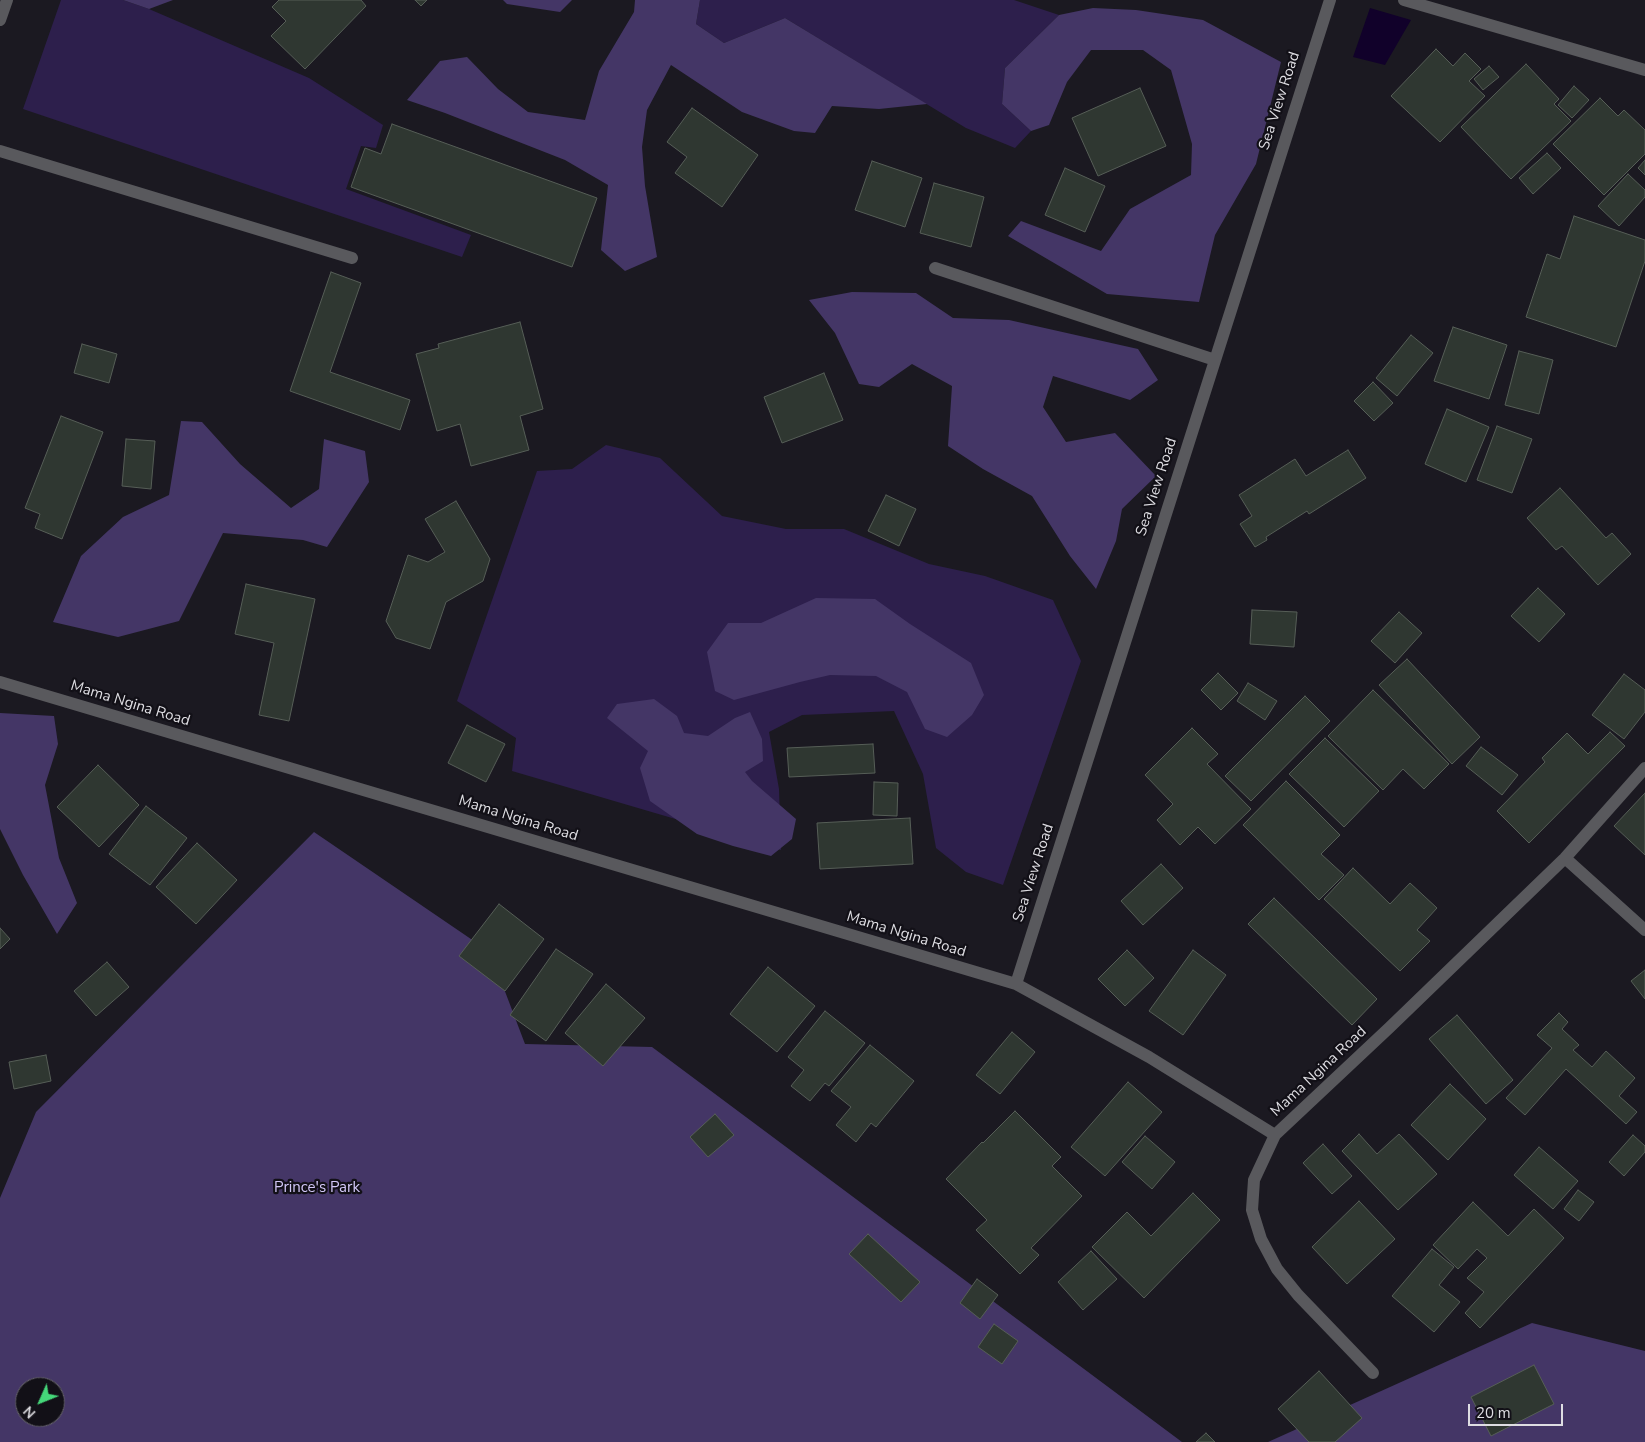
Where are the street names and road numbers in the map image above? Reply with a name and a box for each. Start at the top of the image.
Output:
street label: Sea View Road [1256,50,1304,152]
street label: Sea View Road [1133,436,1181,538]
street label: Mama Ngina Road [68,677,192,731]
street label: Mama Ngina Road [456,792,580,846]
street label: Sea View Road [1010,822,1058,924]
street label: Mama Ngina Road [844,908,968,962]
street label: Mama Ngina Road [1268,1023,1370,1121]

